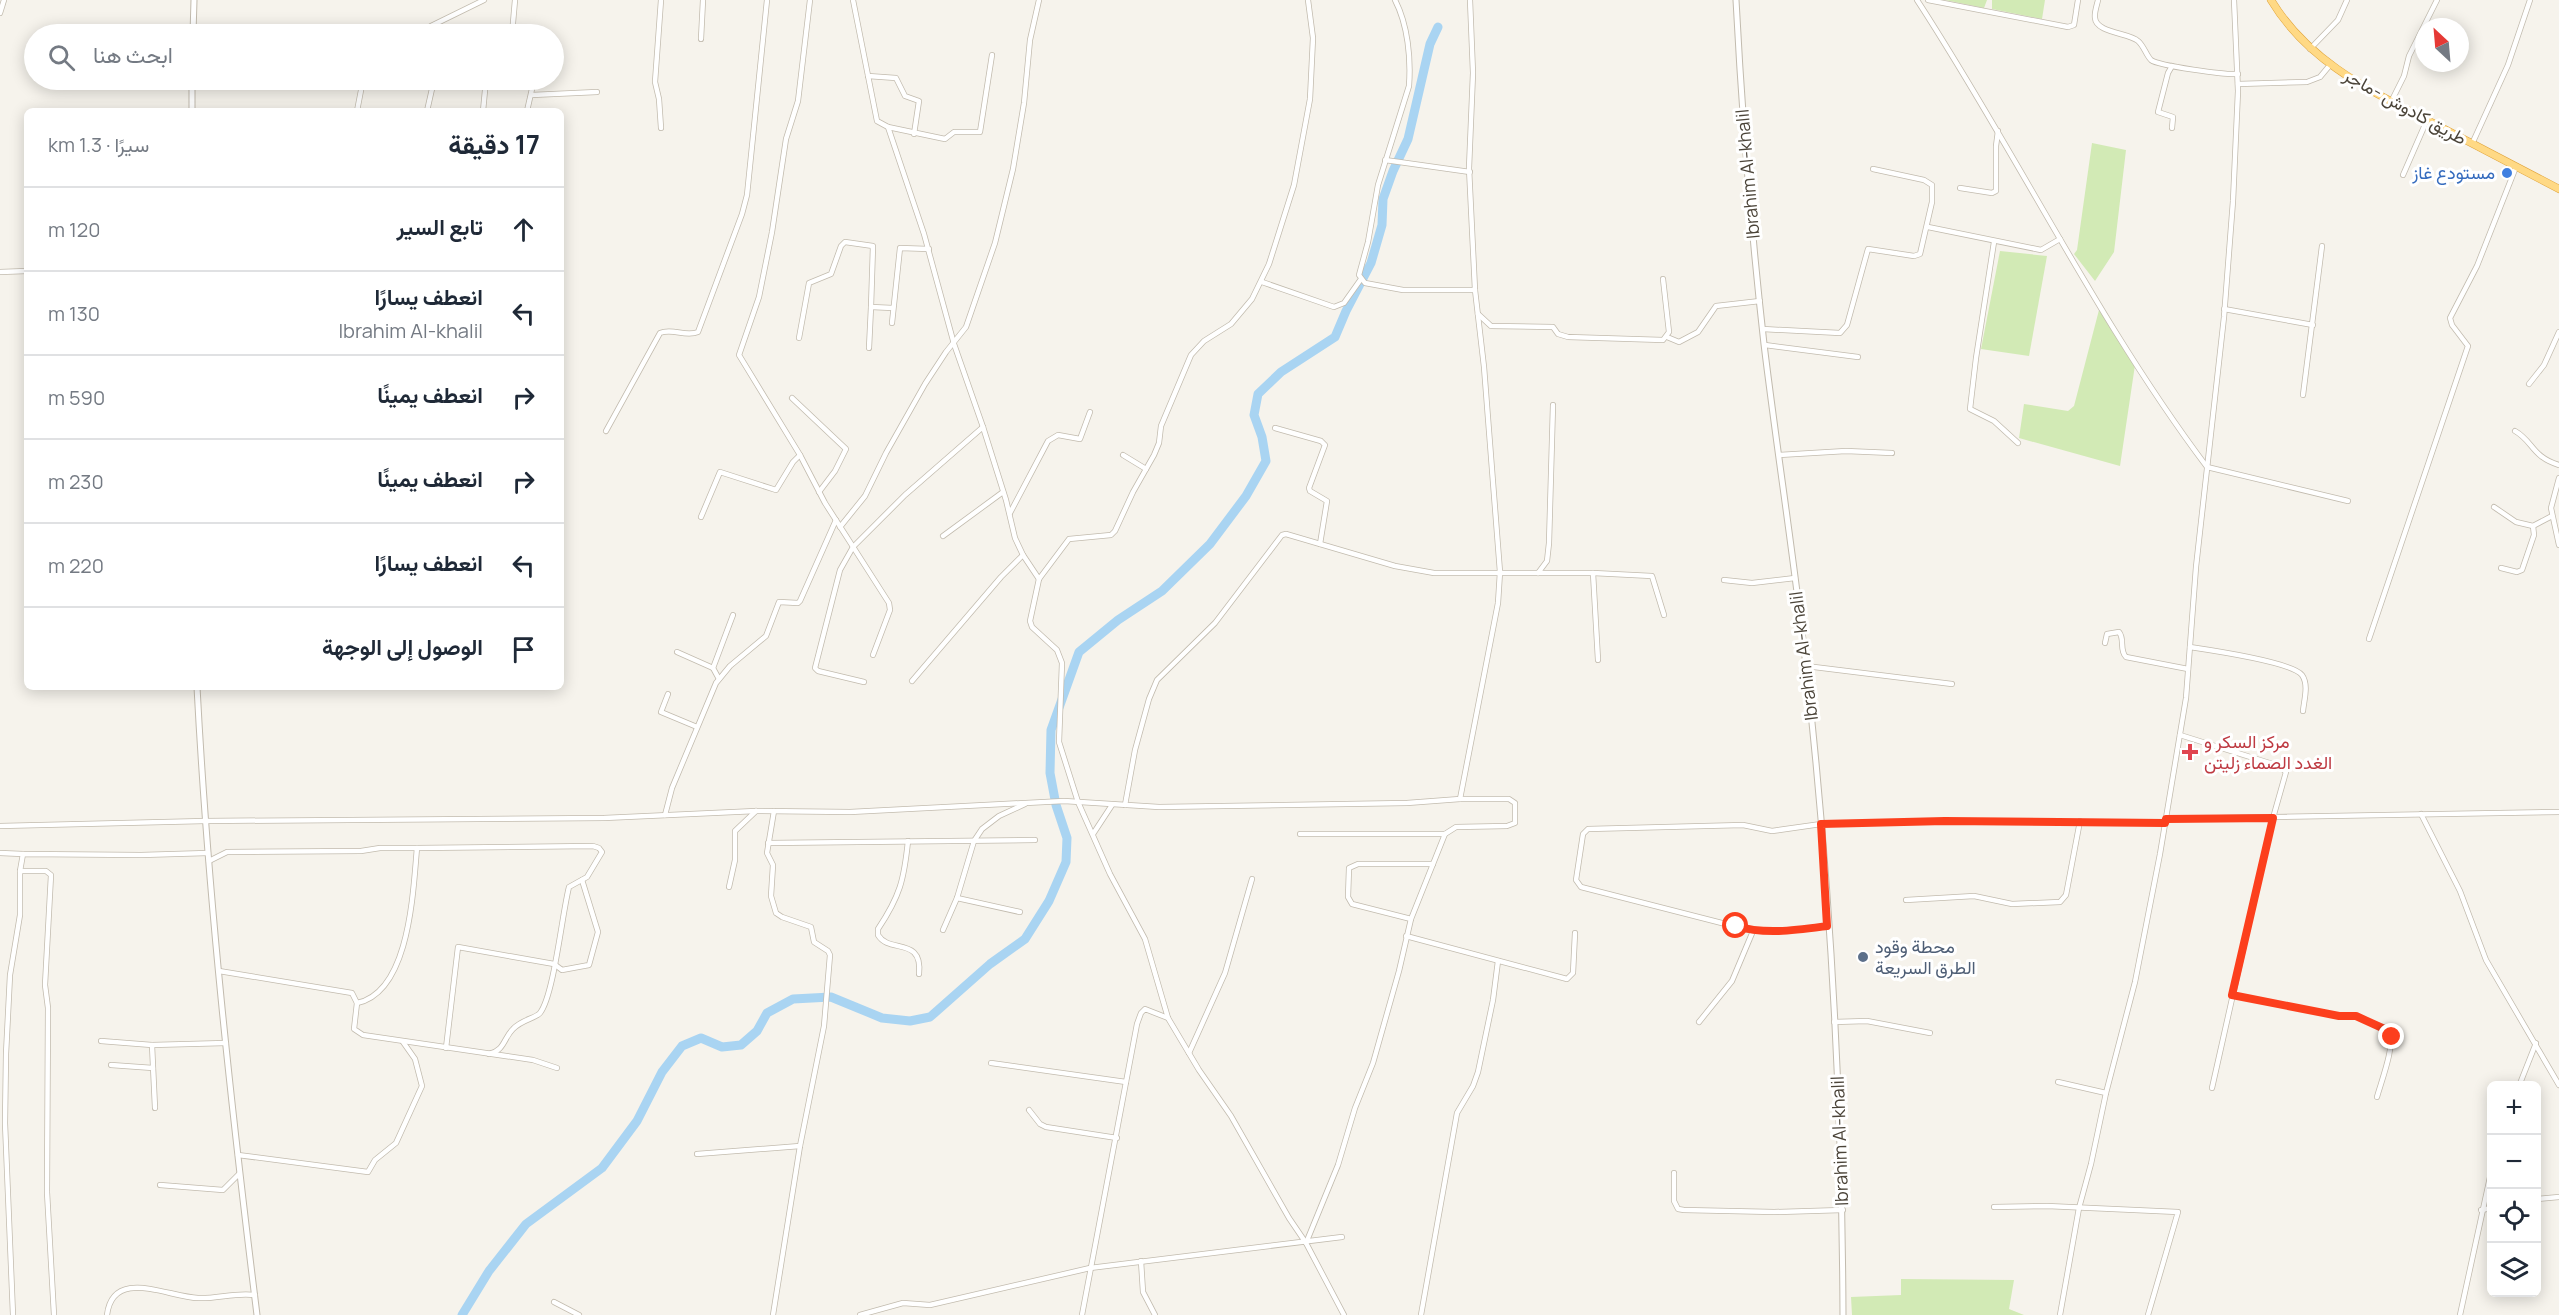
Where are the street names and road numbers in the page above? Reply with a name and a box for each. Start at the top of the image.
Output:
street label: طريق كادوش -ماجر [2339,62,2471,150]
street label: Ibrahim Al-khalil [1729,108,1765,240]
street label: Ibrahim Al-khalil [1783,590,1823,722]
street label: Ibrahim Al-khalil [1825,1076,1853,1206]

